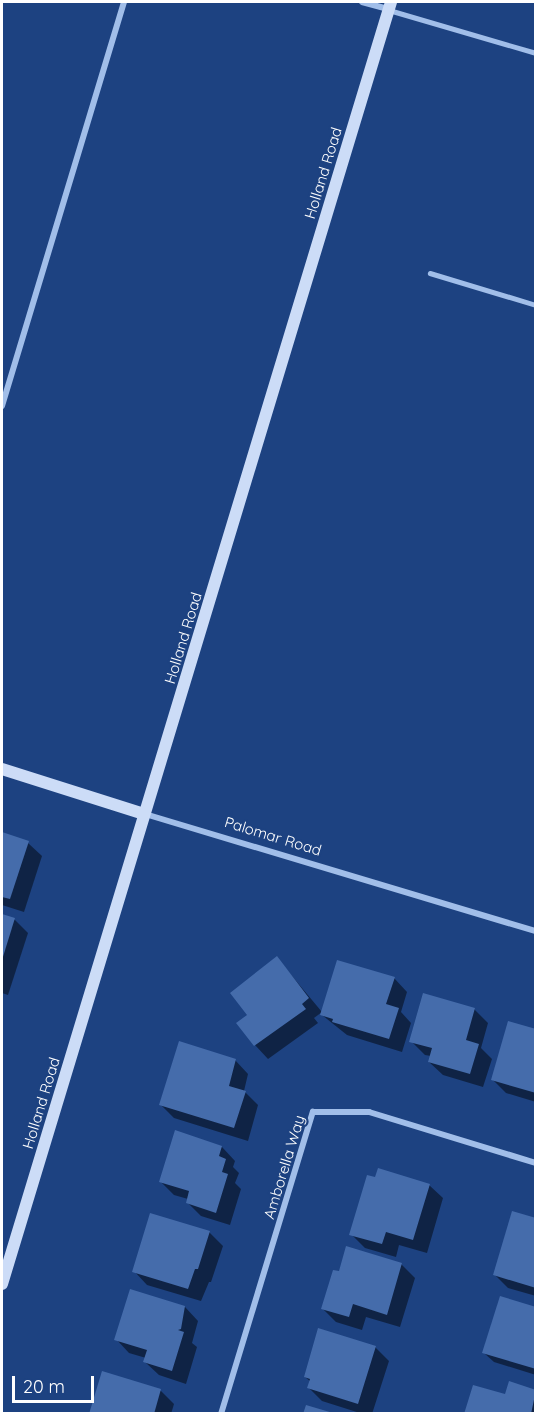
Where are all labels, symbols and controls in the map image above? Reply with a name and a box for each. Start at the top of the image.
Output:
street label: Holland Road [301,125,345,221]
street label: Holland Road [161,590,205,686]
street label: Palomar Road [222,813,324,859]
street label: Holland Road [19,1055,63,1151]
street label: Amborella Way [260,1113,308,1221]
scale bar [15,1364,98,1402]
text: 20 m [23,1375,65,1398]

